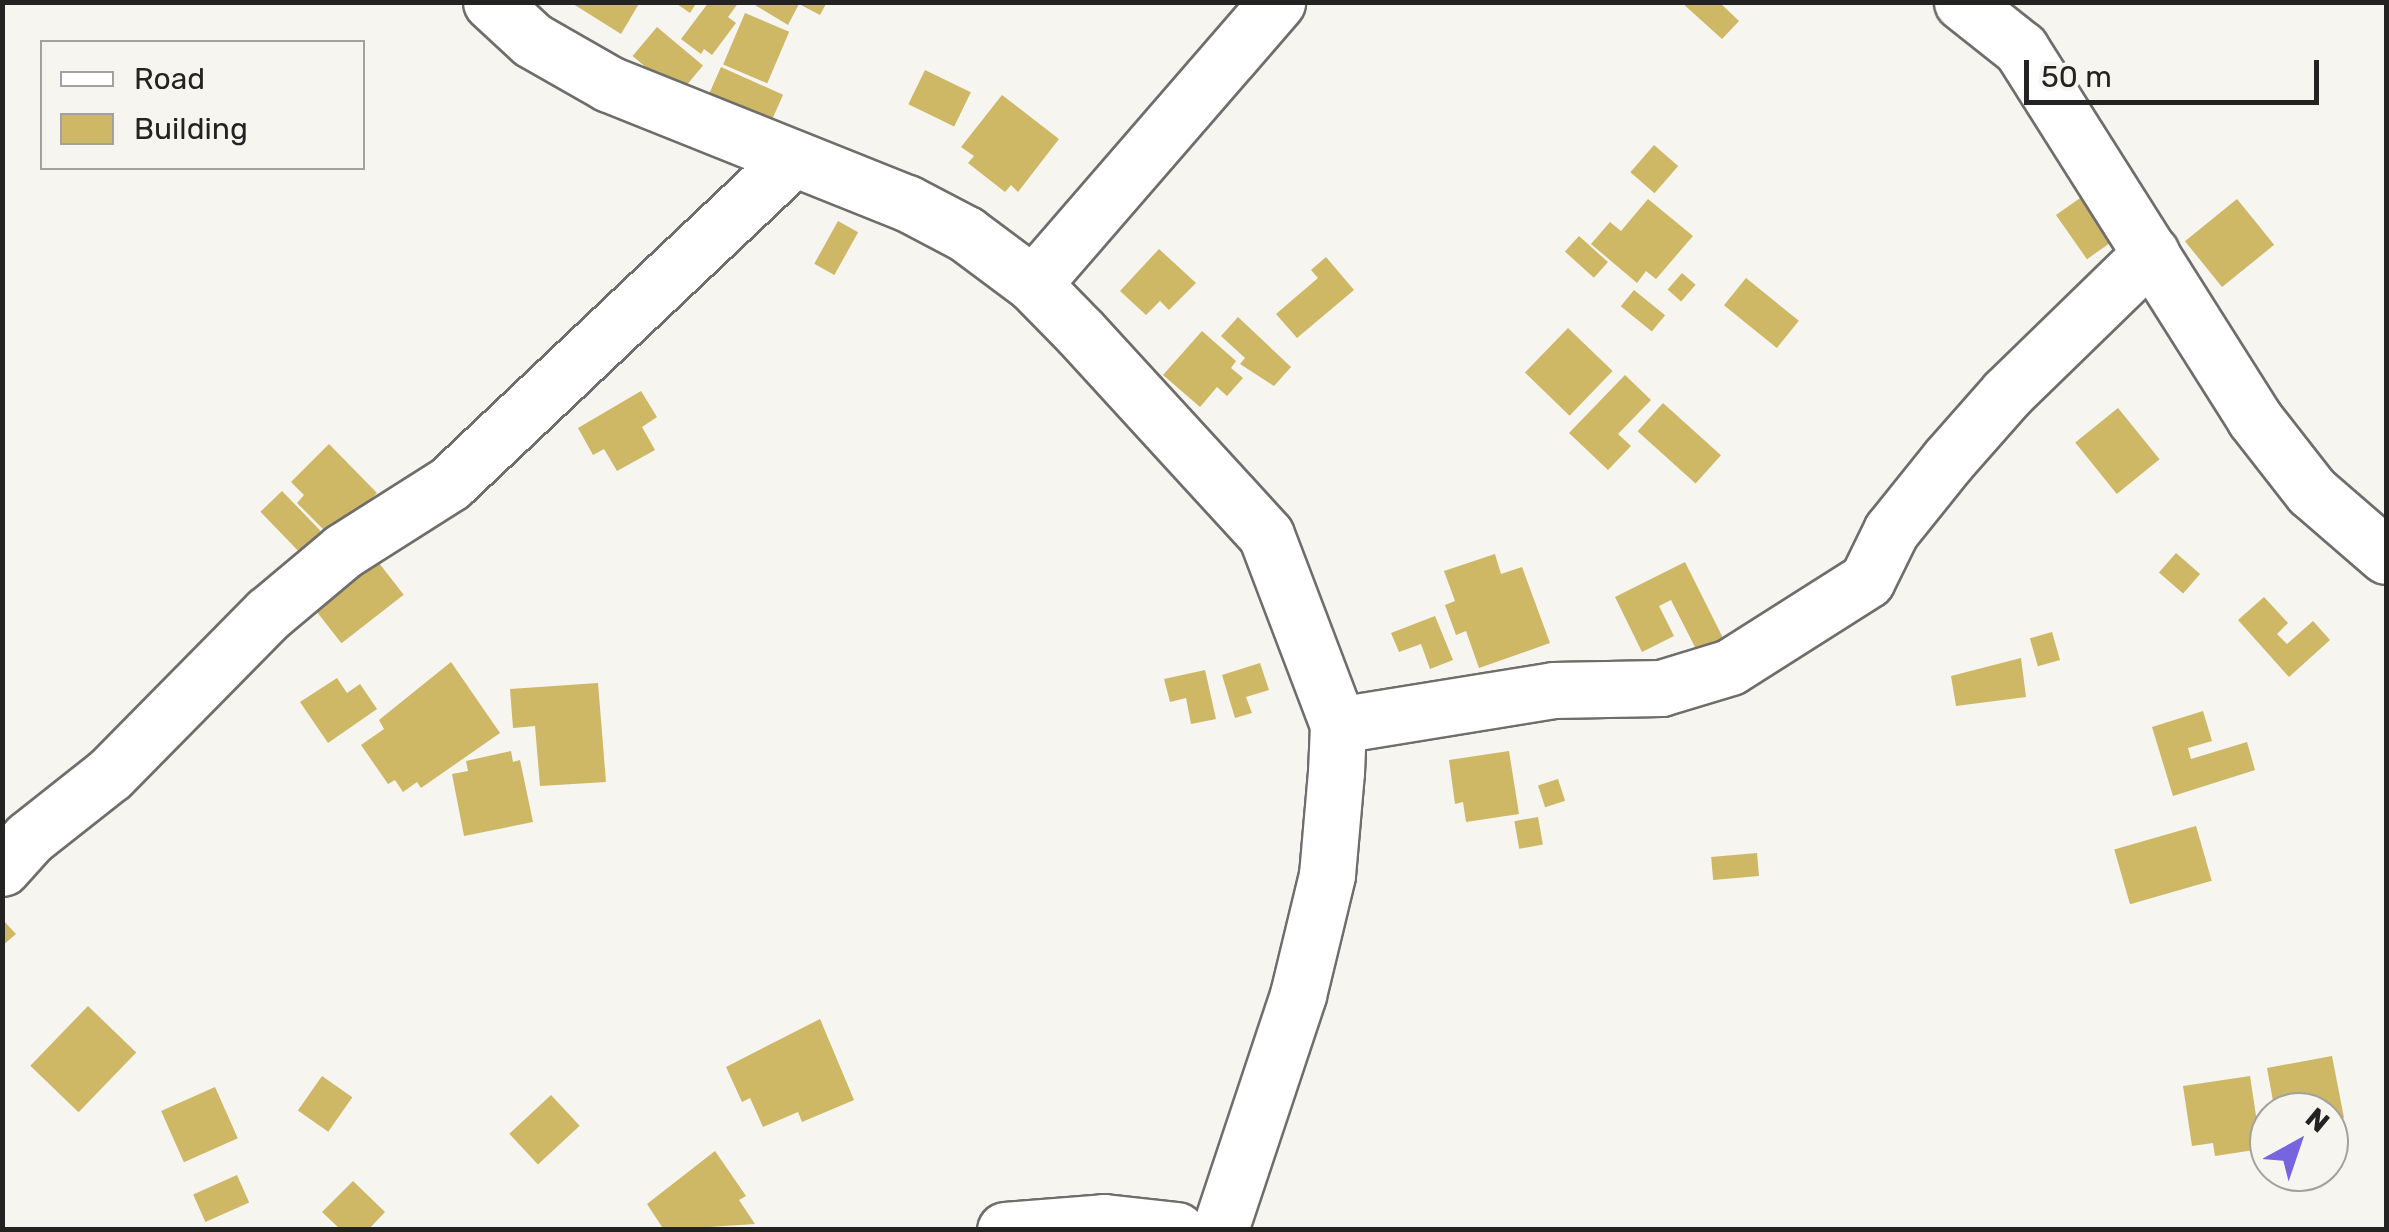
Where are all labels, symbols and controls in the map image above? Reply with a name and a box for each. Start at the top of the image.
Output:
legend [40,40,365,170]
scale bar [2029,40,2324,102]
text: 50 m [2041,59,2112,95]
text: Road [134,61,205,97]
text: Building [134,111,248,147]
north arrow [2249,1092,2349,1192]
text: N [2299,1101,2336,1139]

